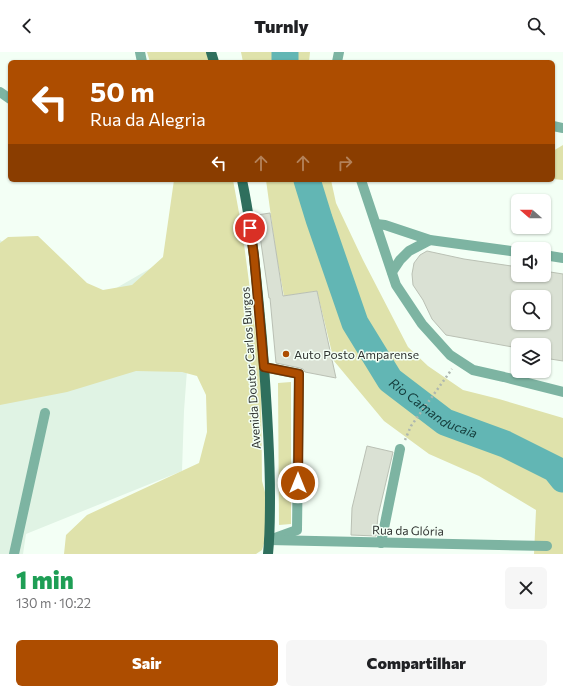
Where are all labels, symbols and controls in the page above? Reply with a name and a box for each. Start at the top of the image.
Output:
icon: back [16,15,38,37]
text: Turnly [254,15,309,37]
icon: search [525,15,547,37]
text: 50 m [90,74,155,108]
icon: left [24,76,76,128]
text: Rua da Alegria [90,108,206,130]
icon: left [208,152,230,174]
icon: ahead [250,152,272,174]
icon: ahead [292,152,314,174]
icon: right [334,152,356,174]
north arrow [511,194,551,234]
map controls [511,194,551,378]
pin [233,211,267,245]
icon: arrive [239,217,261,239]
button: sound [511,242,551,282]
street label: Avenida Doutor Carlos Burgos [237,286,263,450]
button: search [511,290,551,330]
button: layers [511,338,551,378]
place label: Auto Posto Amparense [294,347,419,361]
marker: Auto Posto Amparense [281,349,291,359]
water label: Rio Camanducaia [386,374,480,441]
position arrow [277,462,319,504]
street label: Rua da Glória [372,522,444,538]
text: 1 min [16,565,74,594]
button: close [505,567,547,609]
text: 130 m · 10:22 [16,595,91,611]
button: Sair [16,640,278,686]
button: Compartilhar [286,640,547,686]

